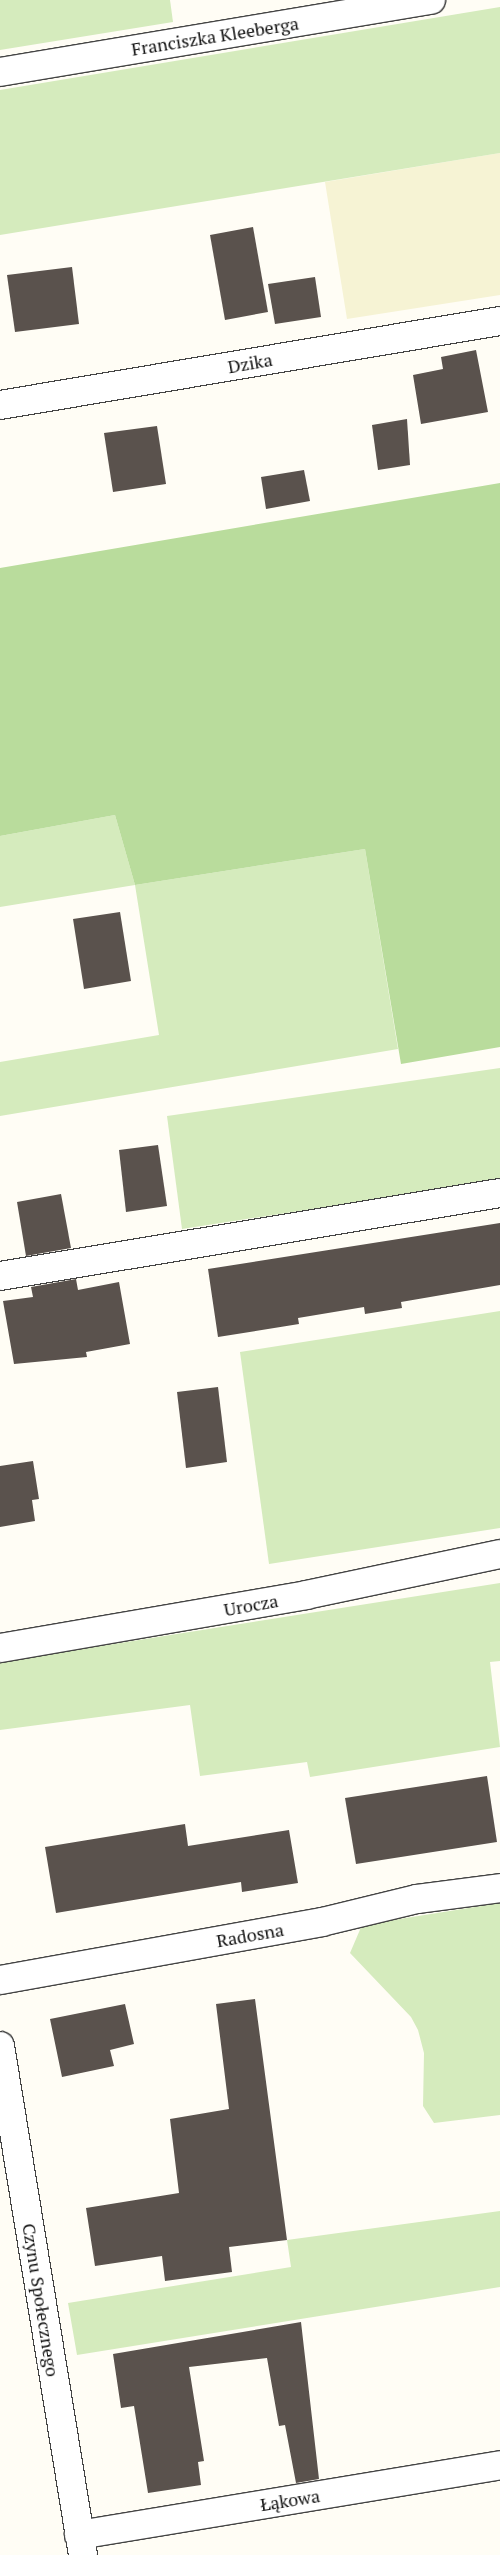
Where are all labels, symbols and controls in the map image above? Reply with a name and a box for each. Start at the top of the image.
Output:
street label: Franciszka Kleeberga [130,12,300,60]
street label: Dzika [226,348,274,378]
street label: Urocza [222,1590,280,1620]
street label: Radosna [215,1918,285,1952]
street label: Czynu Społecznego [18,2222,64,2378]
street label: Łąkowa [259,2485,321,2515]

